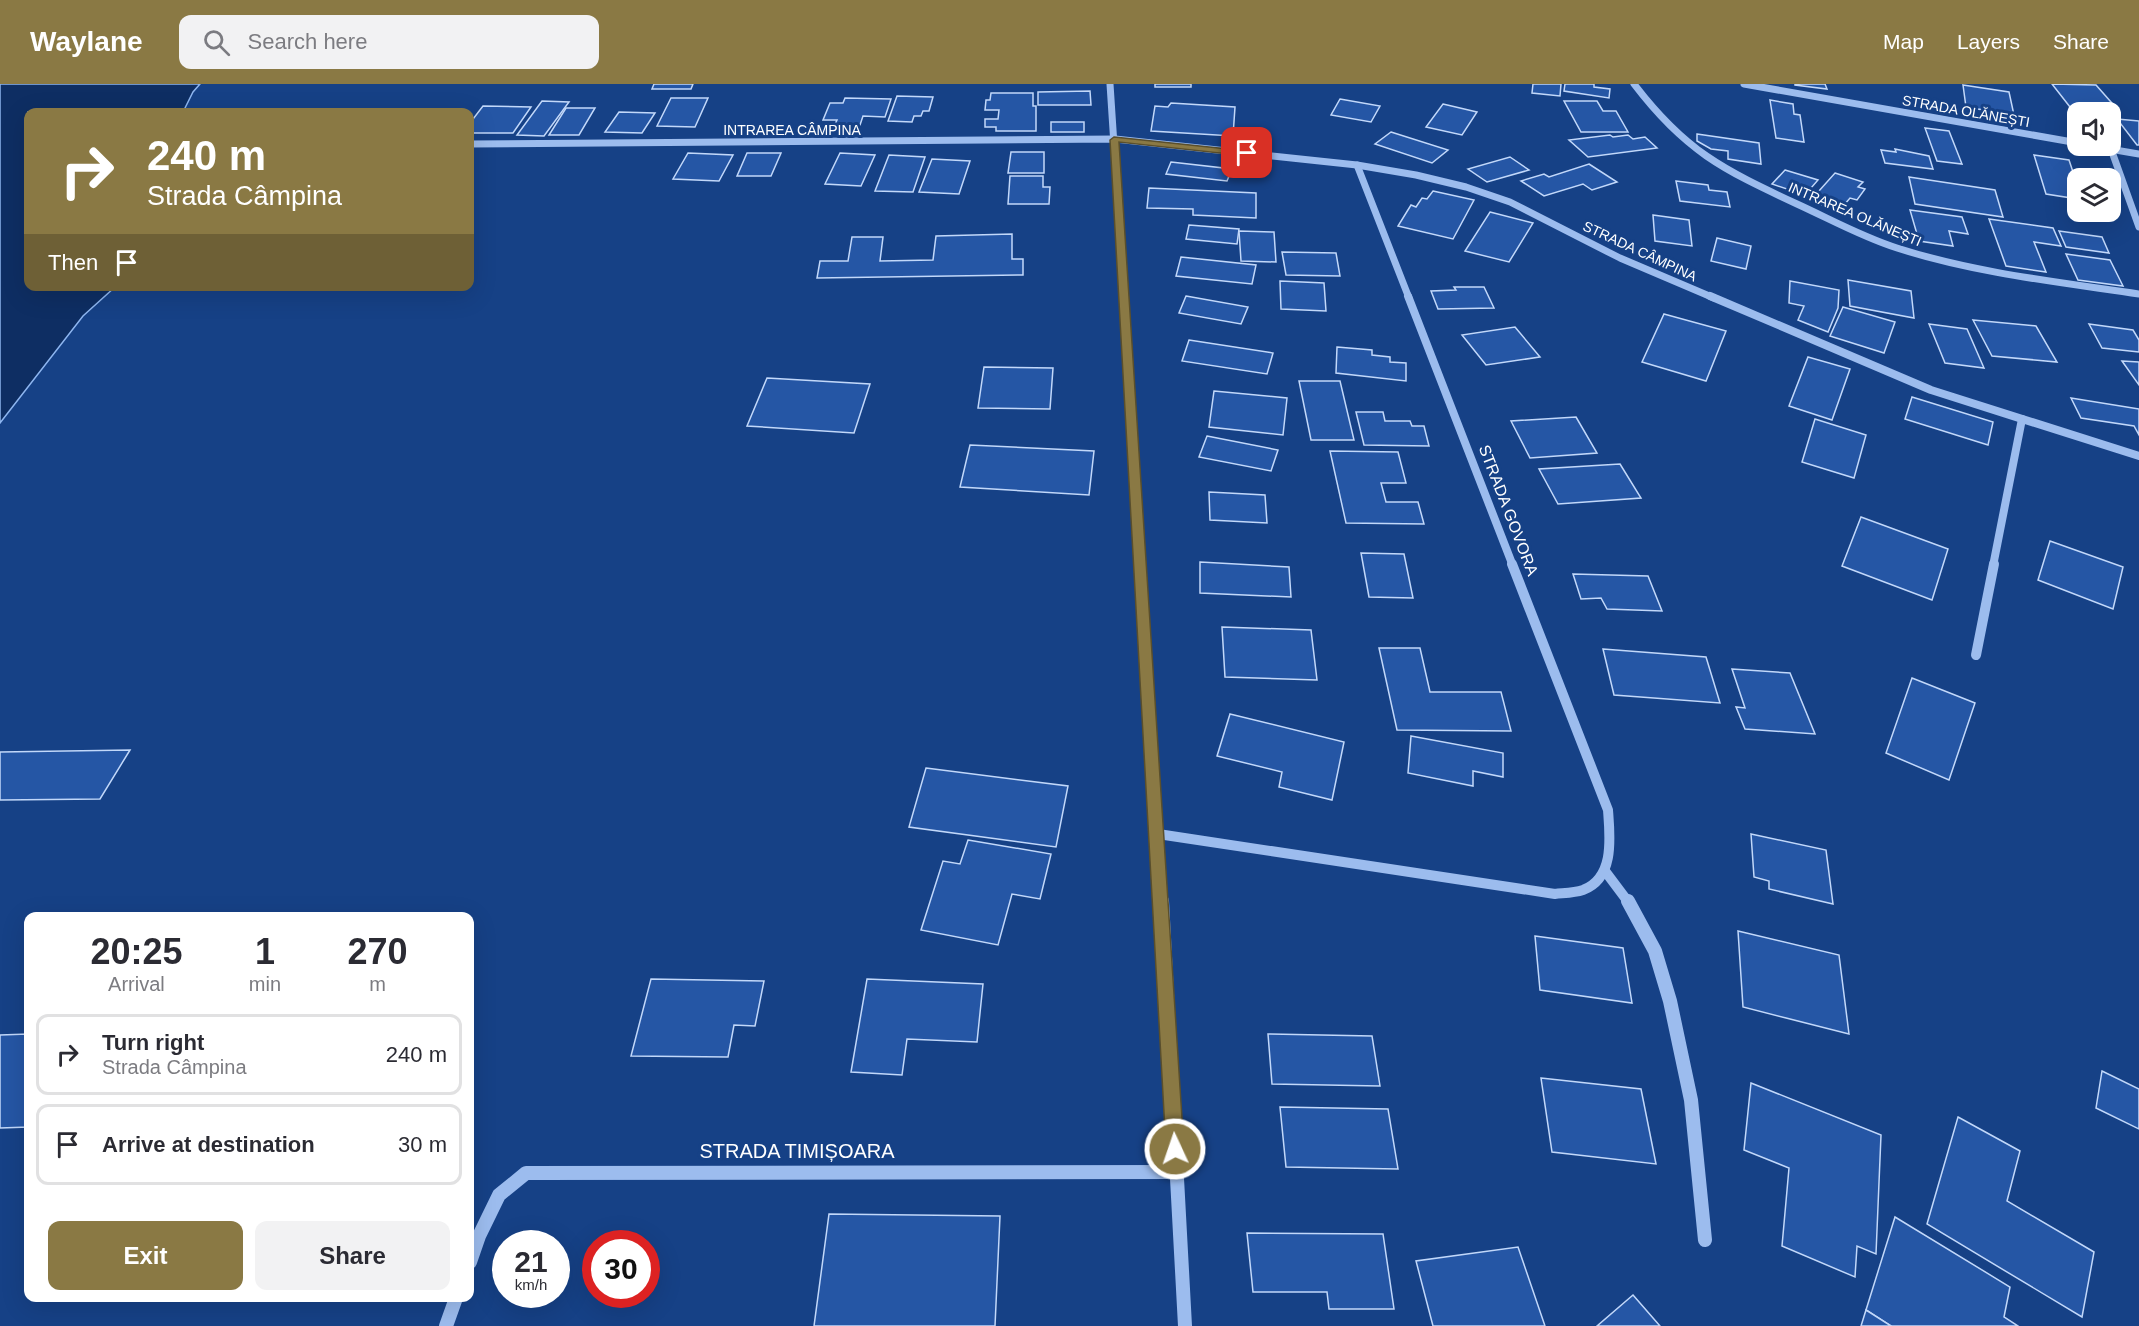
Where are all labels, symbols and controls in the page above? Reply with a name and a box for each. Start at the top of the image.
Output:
search box [179,15,599,69]
text: Waylane [30,26,143,57]
icon: search [200,26,233,59]
text: Search here [248,29,367,54]
text: Map [1883,30,1924,53]
text: Layers [1957,30,2020,53]
text: Share [2053,30,2109,53]
street label: STRADA OLĂNEȘTI [1901,92,2031,130]
map controls [2067,102,2121,222]
button: sound [2067,102,2121,156]
street label: INTRAREA CÂMPINA [723,122,862,138]
pin [1221,127,1272,178]
icon: right [48,132,126,210]
text: 240 m [147,132,266,179]
icon: arrive [1230,136,1263,169]
button: layers [2067,168,2121,222]
street label: INTRAREA OLĂNEȘTI [1786,179,1924,249]
text: Strada Câmpina [147,181,342,211]
street label: STRADA CÂMPINA [1581,218,1700,285]
icon: arrive [110,246,143,279]
text: Then [48,250,98,275]
street label: STRADA GOVORA [1476,442,1541,578]
text: 20:25 [90,931,182,972]
text: 1 [255,931,275,972]
text: 270 [347,931,408,972]
text: Arrival [108,973,165,995]
text: min [249,973,281,995]
text: m [369,973,386,995]
text: Turn right [102,1030,204,1055]
icon: right [51,1038,84,1071]
text: 240 m [386,1042,447,1067]
text: Strada Câmpina [102,1056,247,1078]
position arrow [1143,1117,1207,1181]
icon: arrive [51,1128,84,1161]
text: Arrive at destination [102,1132,315,1157]
text: 30 m [398,1132,447,1157]
street label: STRADA TIMIȘOARA [699,1140,895,1162]
button: Exit [48,1221,243,1290]
button: Share [255,1221,450,1290]
speed limit sign: 30 [582,1230,660,1308]
text: 21 [514,1245,548,1278]
text: km/h [515,1276,547,1293]

